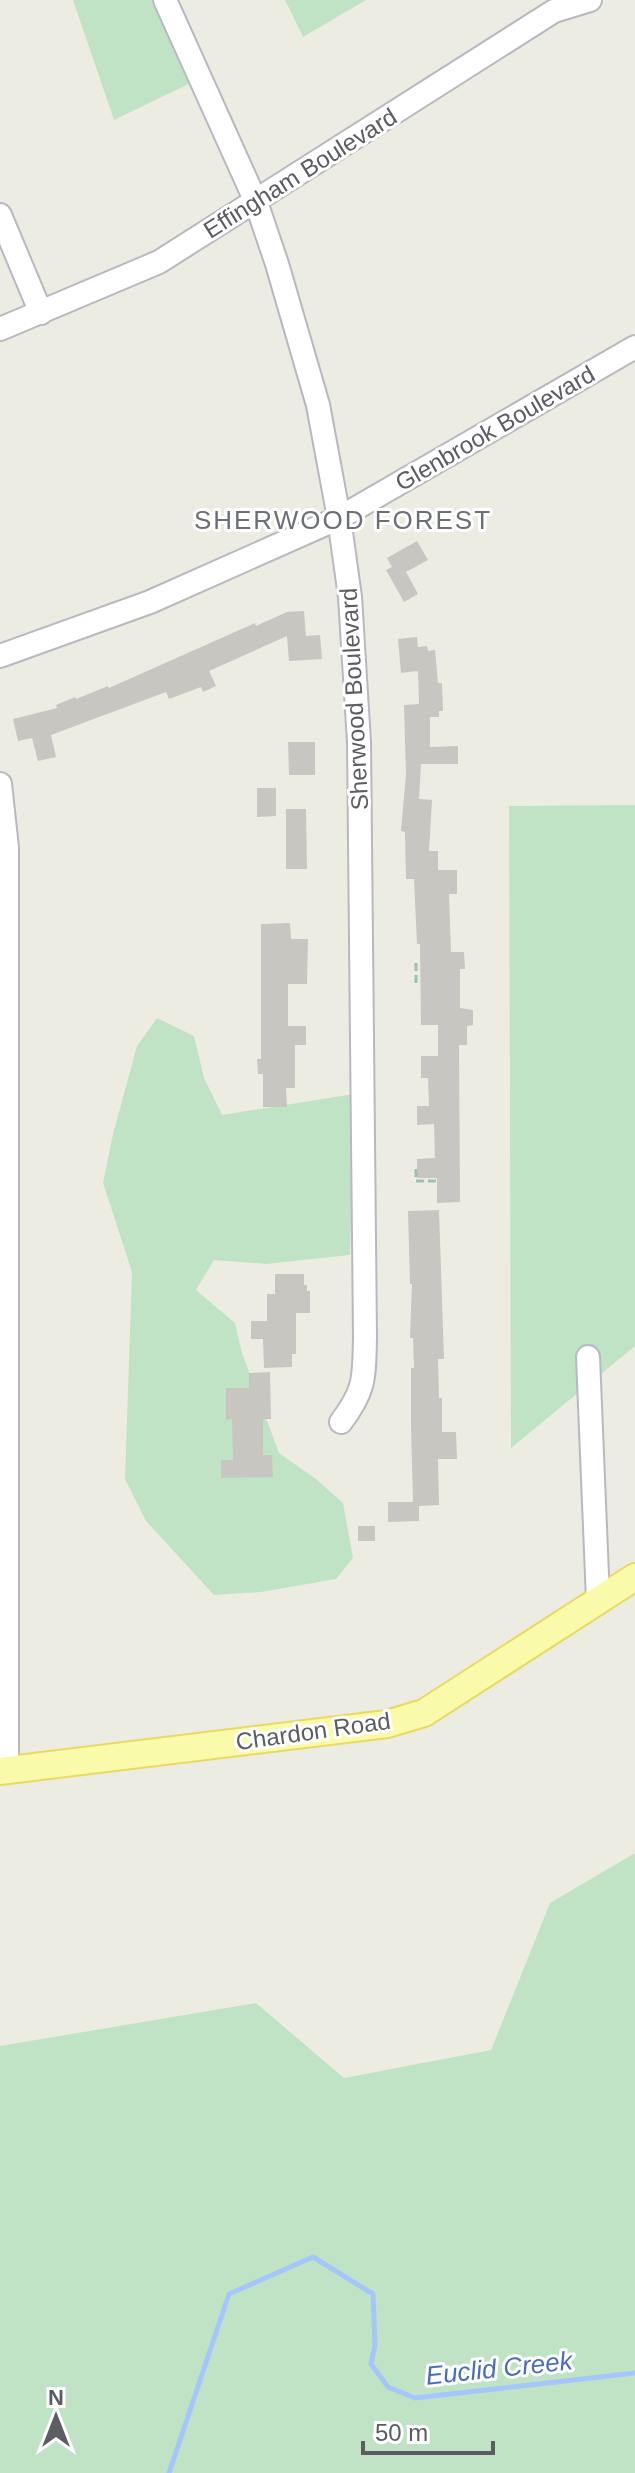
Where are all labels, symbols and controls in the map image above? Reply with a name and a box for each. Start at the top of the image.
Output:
street label: Effingham Boulevard [199,103,401,243]
street label: Glenbrook Boulevard [391,360,599,496]
district label: SHERWOOD FOREST [194,505,492,535]
street label: Sherwood Boulevard [335,587,373,811]
street label: Chardon Road [234,1707,392,1755]
water label: Euclid Creek [424,2345,576,2391]
north arrow [16,2377,96,2457]
text: N [48,2385,64,2410]
scale bar [363,2405,493,2455]
text: 50 m [375,2419,428,2446]

